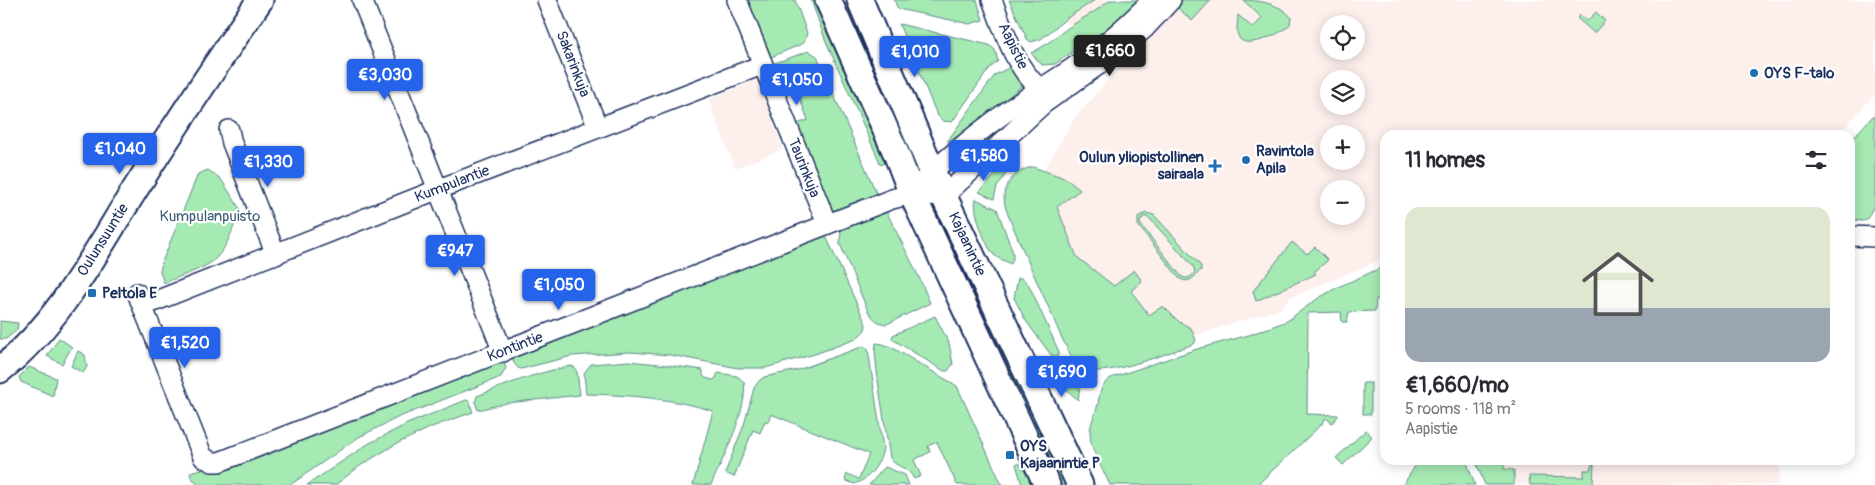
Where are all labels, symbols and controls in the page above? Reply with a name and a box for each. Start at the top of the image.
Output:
map controls [1320,15,1365,225]
button: locate [1320,15,1365,60]
street label: Aapistie [994,20,1033,73]
street label: Sakarinkuja [552,28,594,100]
pin: €1,660 [1069,34,1151,77]
pin: €1,010 [874,36,956,78]
text: €1,660 [1085,41,1135,61]
text: €1,010 [891,42,940,62]
pin: €3,030 [344,58,426,101]
pin: €1,050 [756,64,838,106]
place label: OYS F-talo [1764,64,1834,83]
text: €3,030 [358,65,412,85]
marker: OYS F-talo [1748,67,1760,79]
text: €1,050 [771,70,823,90]
button: layers [1320,70,1365,115]
button: + [1320,125,1365,170]
pin: €1,040 [79,132,161,175]
street label: Taurinkuja [784,136,824,200]
text: €1,040 [94,139,146,159]
pin: €1,580 [943,140,1025,182]
place label: Ravintola Apila [1256,142,1314,178]
pin: €1,330 [227,146,309,188]
text: €1,580 [960,146,1008,166]
icon: filters [1802,146,1830,174]
text: 11 homes [1405,147,1485,174]
place label: Oulun yliopistollinen sairaala [1079,148,1205,184]
text: €1,330 [243,152,293,172]
marker: Ravintola Apila [1240,154,1252,166]
marker: Oulun yliopistollinen sairaala [1208,159,1222,173]
street label: Kumpulantie [412,161,493,207]
button: − [1320,180,1365,225]
street label: Oulunsuuntie [73,200,133,280]
park label: Kumpulanpuisto [160,207,260,226]
street label: Kajaanintie [944,209,990,280]
pin: €947 [425,234,485,277]
icon: home [1573,239,1663,329]
text: €947 [437,241,473,261]
pin: €1,050 [518,268,600,311]
text: €1,050 [533,275,585,295]
place label: Peltola E [102,284,157,303]
marker: Peltola E [86,287,98,299]
pin: €1,520 [144,326,226,369]
street label: Kontintie [484,327,546,366]
text: €1,520 [160,333,210,353]
pin: €1,690 [1021,356,1103,398]
text: €1,690 [1037,362,1087,382]
text: €1,660/mo [1405,372,1509,399]
text: 5 rooms · 118 m² [1405,399,1516,419]
text: Aapistie [1405,419,1458,439]
place label: OYS Kajaanintie P [1020,437,1100,473]
marker: OYS Kajaanintie P [1004,449,1016,461]

